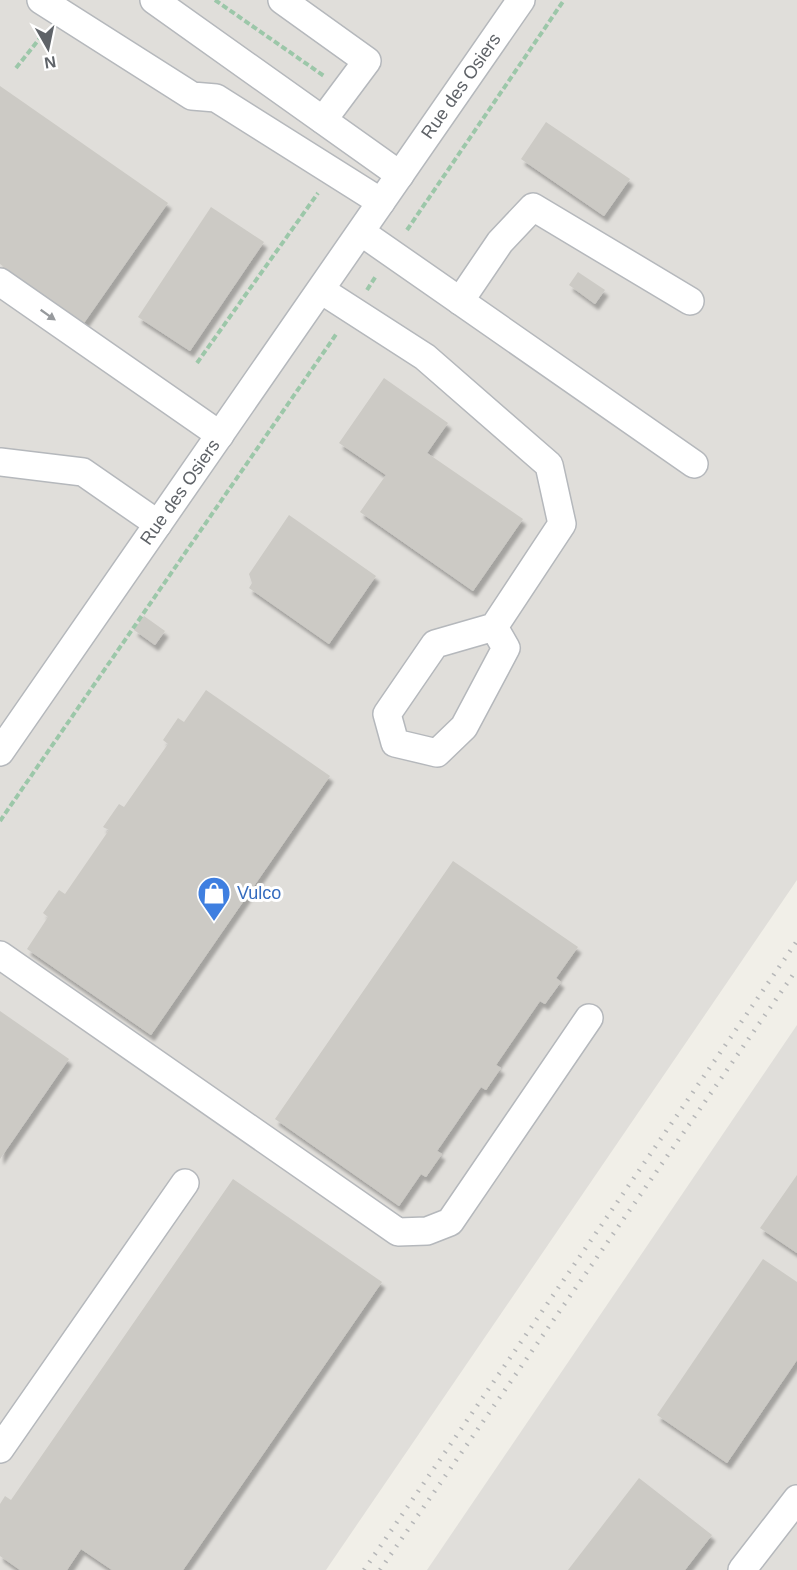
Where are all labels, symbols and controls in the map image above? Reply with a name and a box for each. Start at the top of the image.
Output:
north arrow [18,18,78,78]
street label: Rue des Osiers [417,29,505,143]
text: N [43,53,57,72]
one-way arrow [40,309,56,320]
street label: Rue des Osiers [136,435,224,549]
shop icon: Vulco [196,875,232,922]
place label: Vulco [237,883,281,903]

